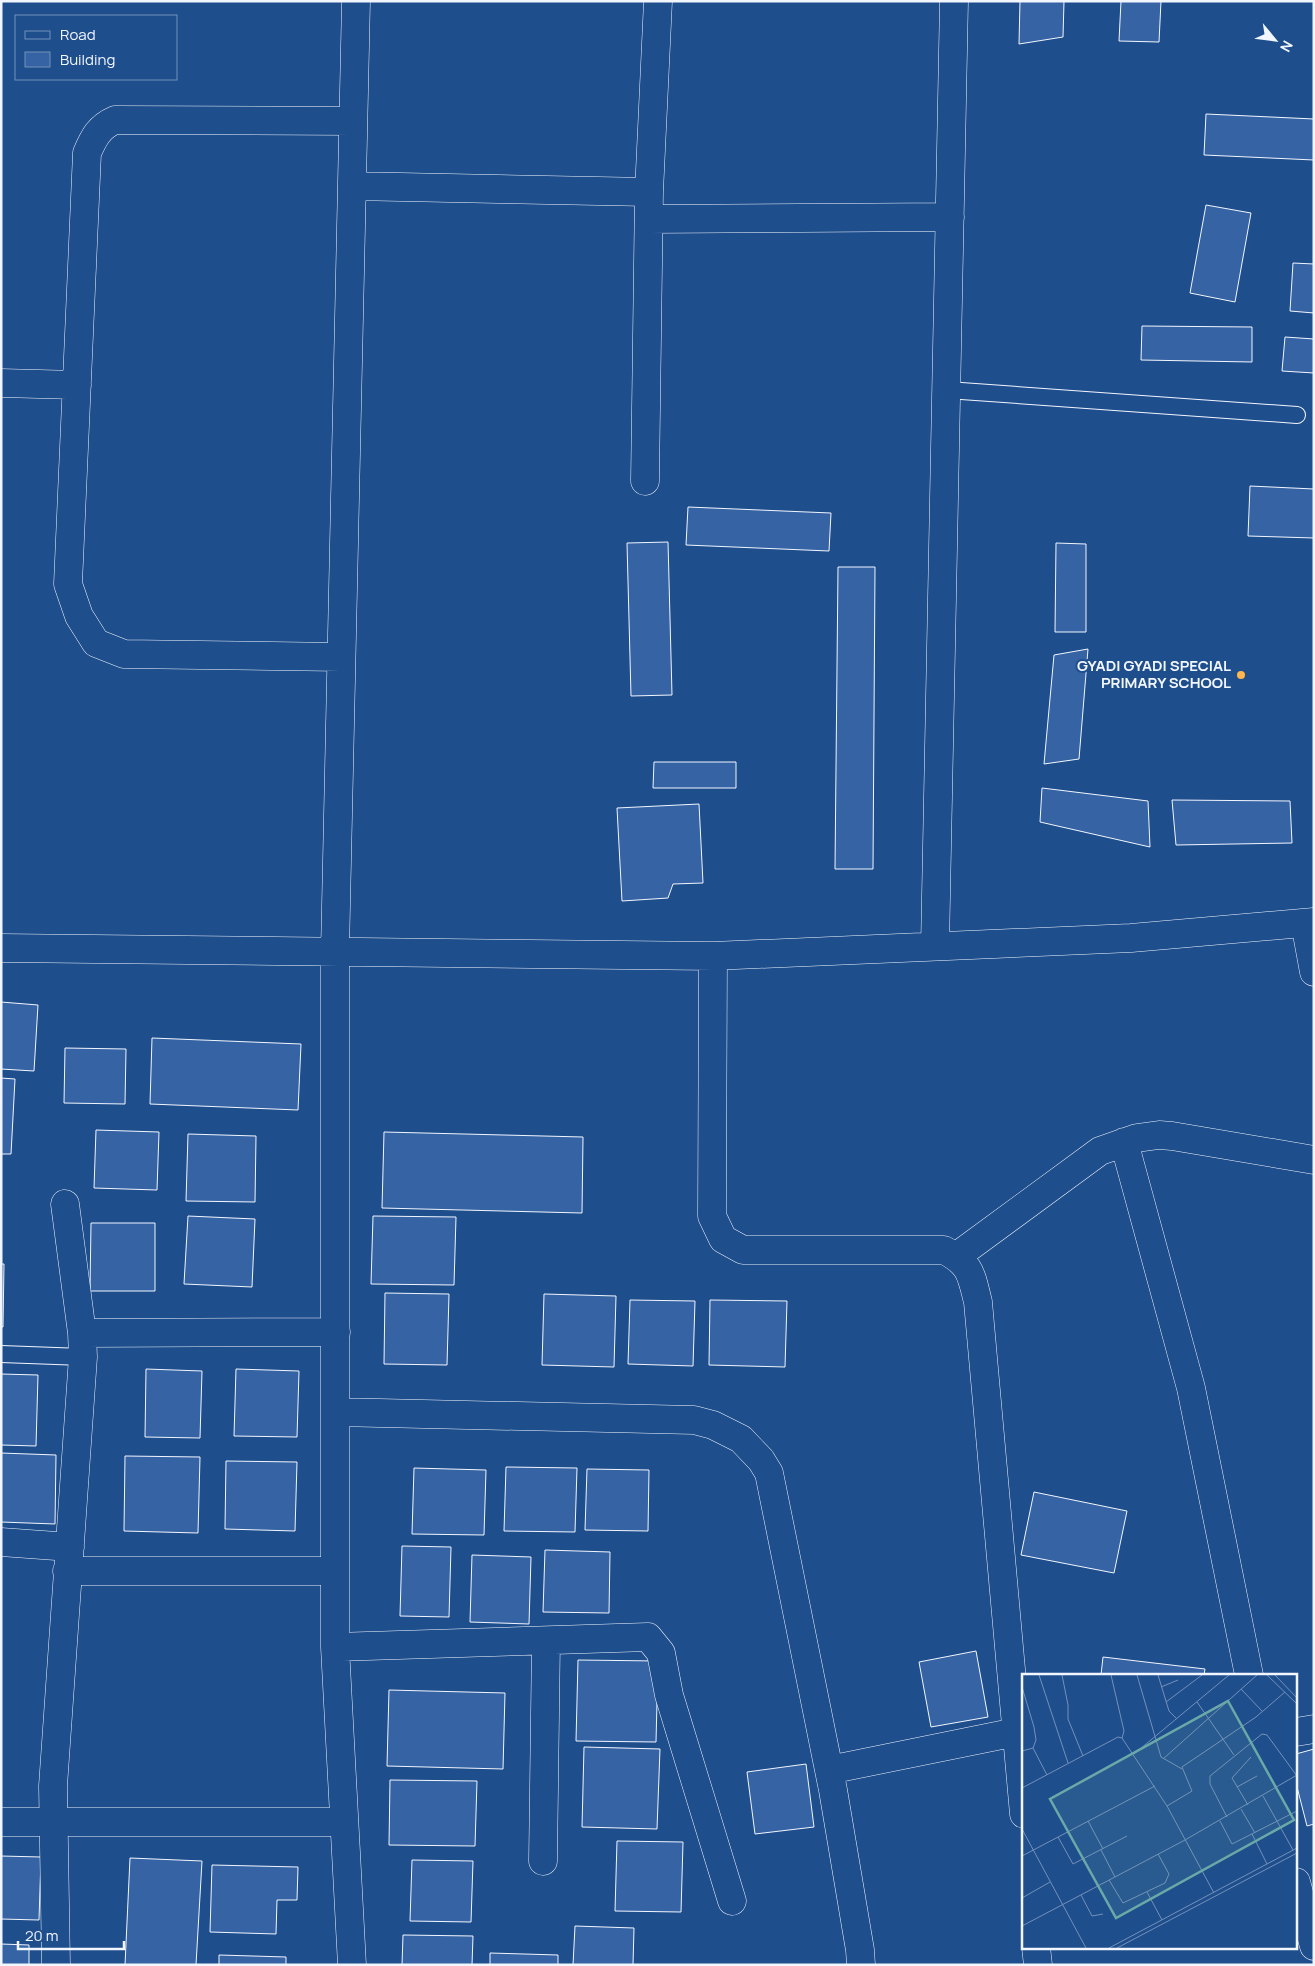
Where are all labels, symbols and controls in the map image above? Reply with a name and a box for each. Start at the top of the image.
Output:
legend [15,15,178,80]
north arrow [1250,15,1300,65]
text: Road [60,24,96,45]
text: N [1276,38,1298,56]
text: Building [60,49,115,70]
place label: GYADI GYADI SPECIAL PRIMARY SCHOOL [1077,655,1231,693]
marker: GYADI GYADI SPECIAL PRIMARY SCHOOL [1235,669,1247,681]
inset map [1022,1674,1298,1948]
scale bar [18,1918,124,1950]
text: 20 m [25,1925,58,1946]

